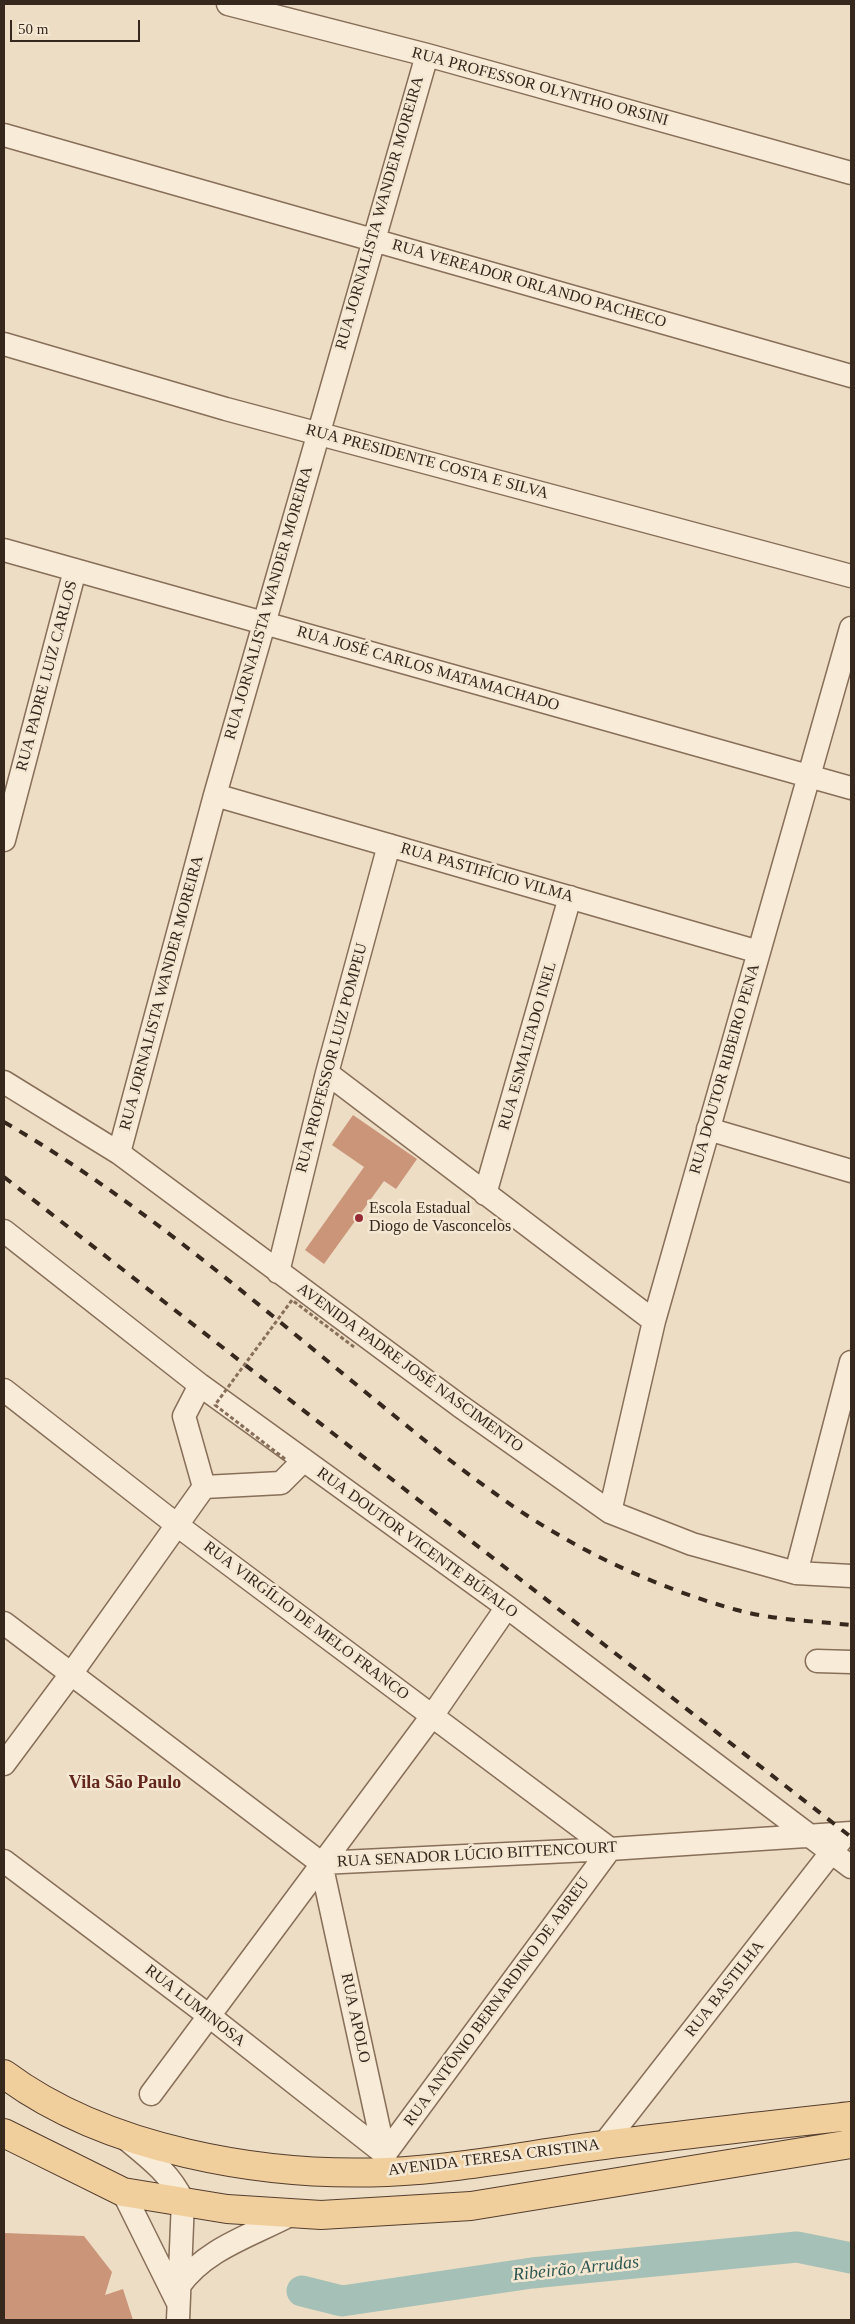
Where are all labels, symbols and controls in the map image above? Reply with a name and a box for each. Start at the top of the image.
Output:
scale bar [12,10,142,42]
text: 50 m [18,21,48,37]
street label: RUA PROFESSOR OLYNTHO ORSINI [410,43,670,131]
street label: RUA JORNALISTA WANDER MOREIRA [332,74,428,352]
street label: RUA VEREADOR ORLANDO PACHECO [390,236,668,332]
street label: RUA PRESIDENTE COSTA E SILVA [304,420,550,504]
street label: RUA JORNALISTA WANDER MOREIRA [221,464,317,742]
street label: RUA PADRE LUIZ CARLOS [12,579,82,773]
street label: RUA JOSÉ CARLOS MATAMACHADO [295,622,561,716]
street label: RUA PASTIFÍCIO VILMA [398,839,576,907]
street label: RUA JORNALISTA WANDER MOREIRA [116,854,208,1132]
street label: RUA PROFESSOR LUIZ POMPEU [292,941,372,1175]
street label: RUA ESMALTADO INEL [495,960,561,1132]
street label: RUA DOUTOR RIBEIRO PENA [686,962,764,1176]
place label: Escola Estadual Diogo de Vasconcelos [369,1199,511,1237]
marker: Escola Estadual Diogo de Vasconcelos [353,1212,365,1224]
street label: AVENIDA PADRE JOSÉ NASCIMENTO [293,1279,527,1457]
street label: RUA DOUTOR VICENTE BÚFALO [313,1464,521,1622]
street label: RUA VIRGÍLIO DE MELO FRANCO [199,1537,413,1705]
district label: Vila São Paulo [69,1772,181,1794]
street label: RUA SENADOR LÚCIO BITTENCOURT [337,1838,617,1872]
street label: RUA ANTÔNIO BERNARDINO DE ABREU [400,1874,594,2130]
street label: RUA BASTILHA [681,1937,769,2041]
street label: RUA LUMINOSA [141,1961,249,2051]
street label: RUA APOLO [336,1971,374,2065]
street label: AVENIDA TERESA CRISTINA [387,2135,601,2181]
water label: Ribeirão Arrudas [512,2252,640,2286]

